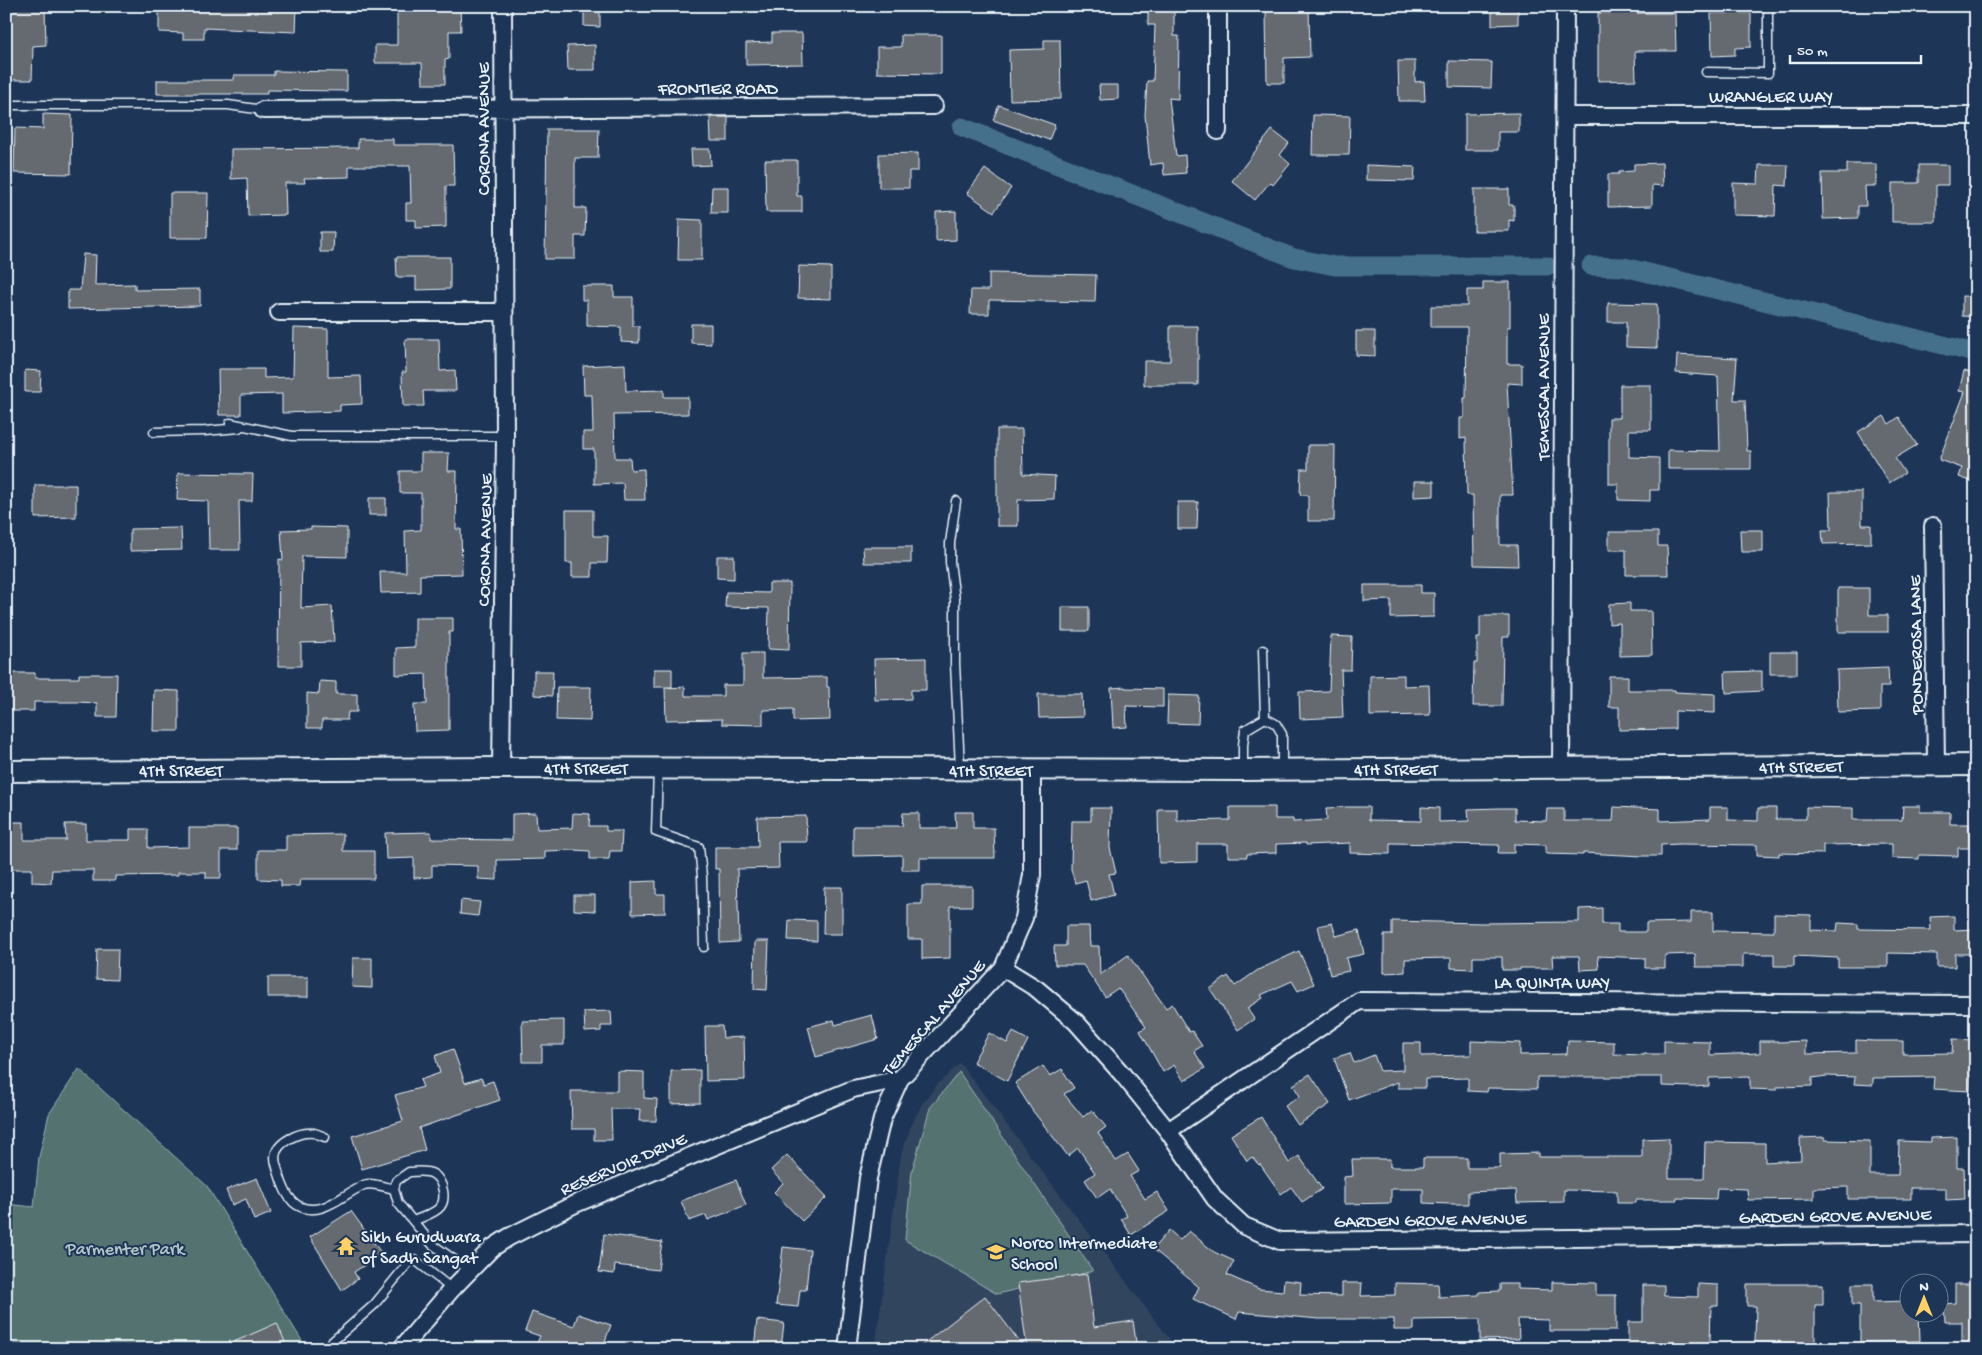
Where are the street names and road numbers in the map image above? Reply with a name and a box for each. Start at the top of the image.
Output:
street label: CORONA AVENUE [475,62,496,195]
street label: FRONTIER ROAD [657,80,778,101]
street label: WRANGLER WAY [1709,88,1833,109]
street label: TEMESCAL AVENUE [1535,313,1556,461]
street label: CORONA AVENUE [475,473,498,607]
street label: PONDEROSA LANE [1906,574,1929,716]
street label: 4TH STREET [1759,757,1844,780]
street label: 4TH STREET [544,760,629,781]
street label: 4TH STREET [1354,761,1439,782]
street label: 4TH STREET [139,762,224,783]
street label: 4TH STREET [949,762,1034,783]
street label: TEMESCAL AVENUE [878,956,991,1082]
street label: LA QUINTA WAY [1494,974,1610,995]
street label: RESERVOIR DRIVE [558,1129,691,1201]
street label: GARDEN GROVE AVENUE [1739,1205,1932,1230]
street label: GARDEN GROVE AVENUE [1334,1209,1527,1234]

